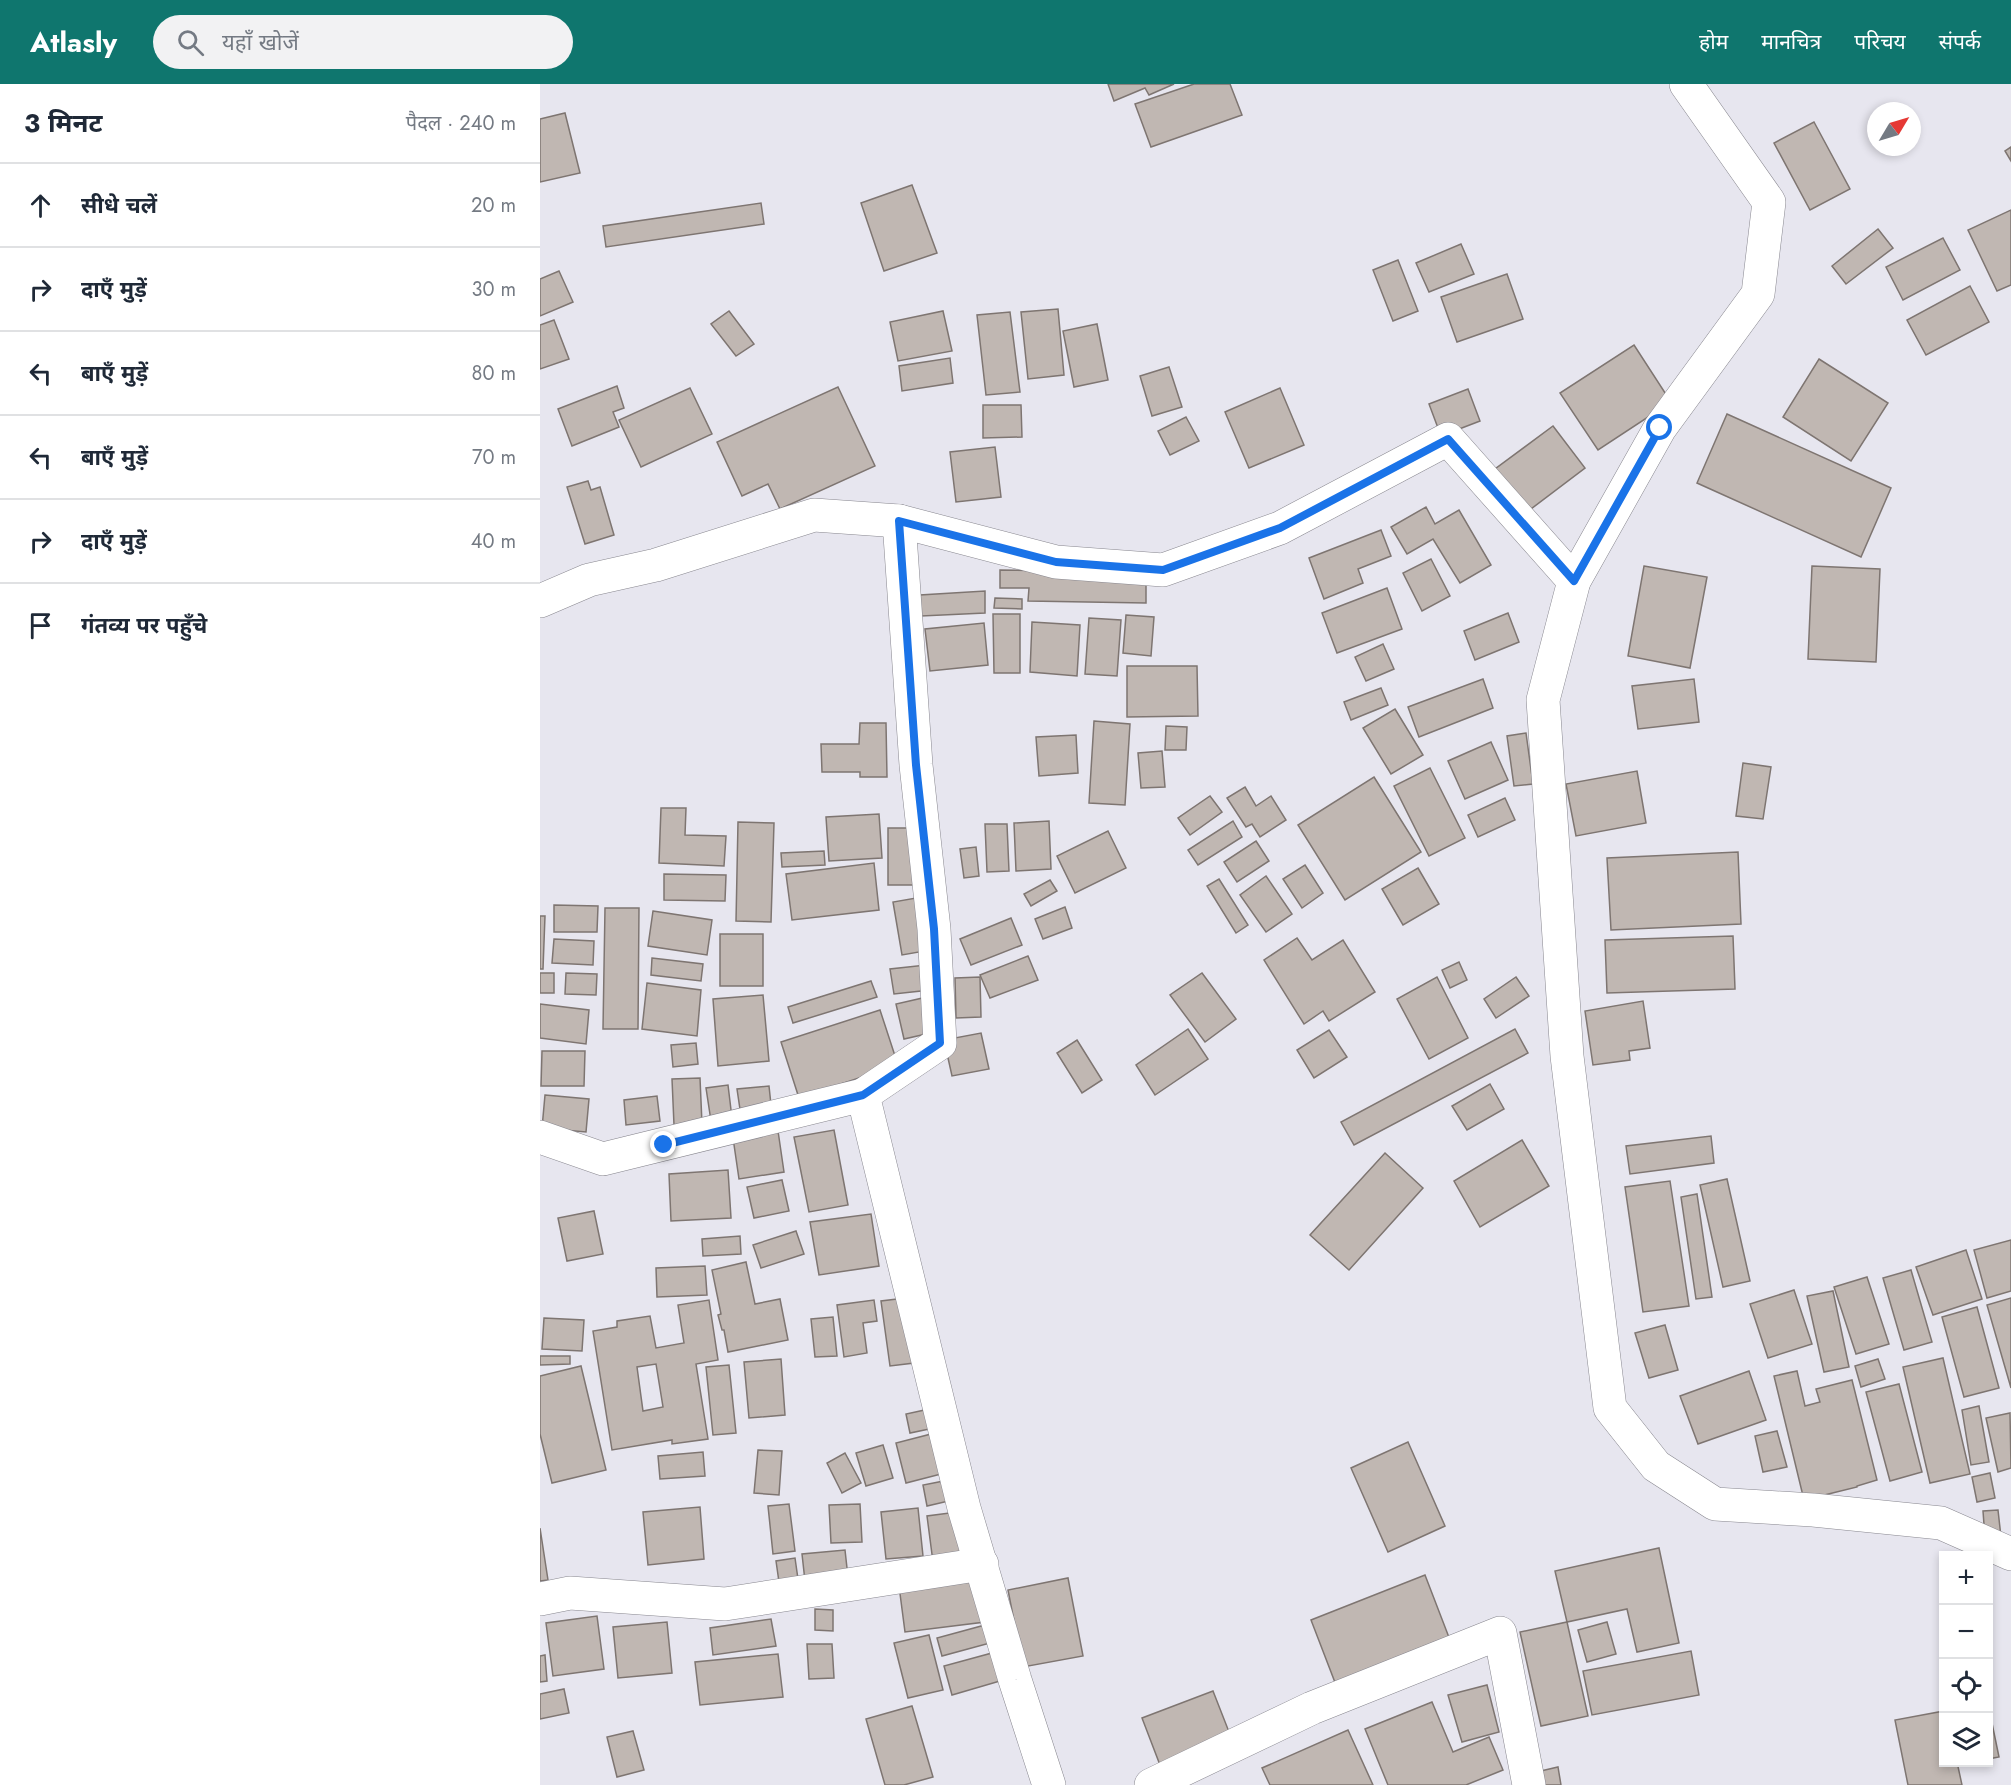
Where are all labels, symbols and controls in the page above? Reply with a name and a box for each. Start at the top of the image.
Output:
search box [153,15,573,69]
text: Atlasly [30,22,117,63]
icon: search [174,26,207,59]
text: यहाँ खोजें [222,26,299,58]
text: होम [1699,27,1728,57]
text: मानचित्र [1761,27,1821,57]
text: परिचय [1854,27,1906,57]
text: संपर्क [1939,27,1981,57]
north arrow [1867,102,1921,156]
text: 3 मिनट [24,104,103,142]
text: पैदल · 240 m [406,109,516,138]
icon: ahead [24,189,57,222]
text: सीधे चलें [81,189,157,221]
text: 20 m [471,191,516,220]
icon: right [24,273,57,306]
text: दाएँ मुड़ें [81,273,147,305]
text: 30 m [471,275,516,304]
icon: left [24,357,57,390]
text: बाएँ मुड़ें [81,357,148,389]
text: 80 m [471,359,516,388]
route start [1646,414,1672,440]
icon: left [24,441,57,474]
text: बाएँ मुड़ें [81,441,148,473]
text: 70 m [472,443,516,472]
icon: right [24,525,57,558]
text: दाएँ मुड़ें [81,525,147,557]
text: 40 m [471,527,516,556]
icon: arrive [24,609,57,642]
text: गंतव्य पर पहुँचे [81,609,207,641]
route end [650,1131,676,1157]
map controls [1939,1551,1993,1767]
button: + [1939,1551,1993,1605]
button: − [1939,1605,1993,1659]
button: locate [1939,1659,1993,1713]
button: layers [1939,1713,1993,1767]

